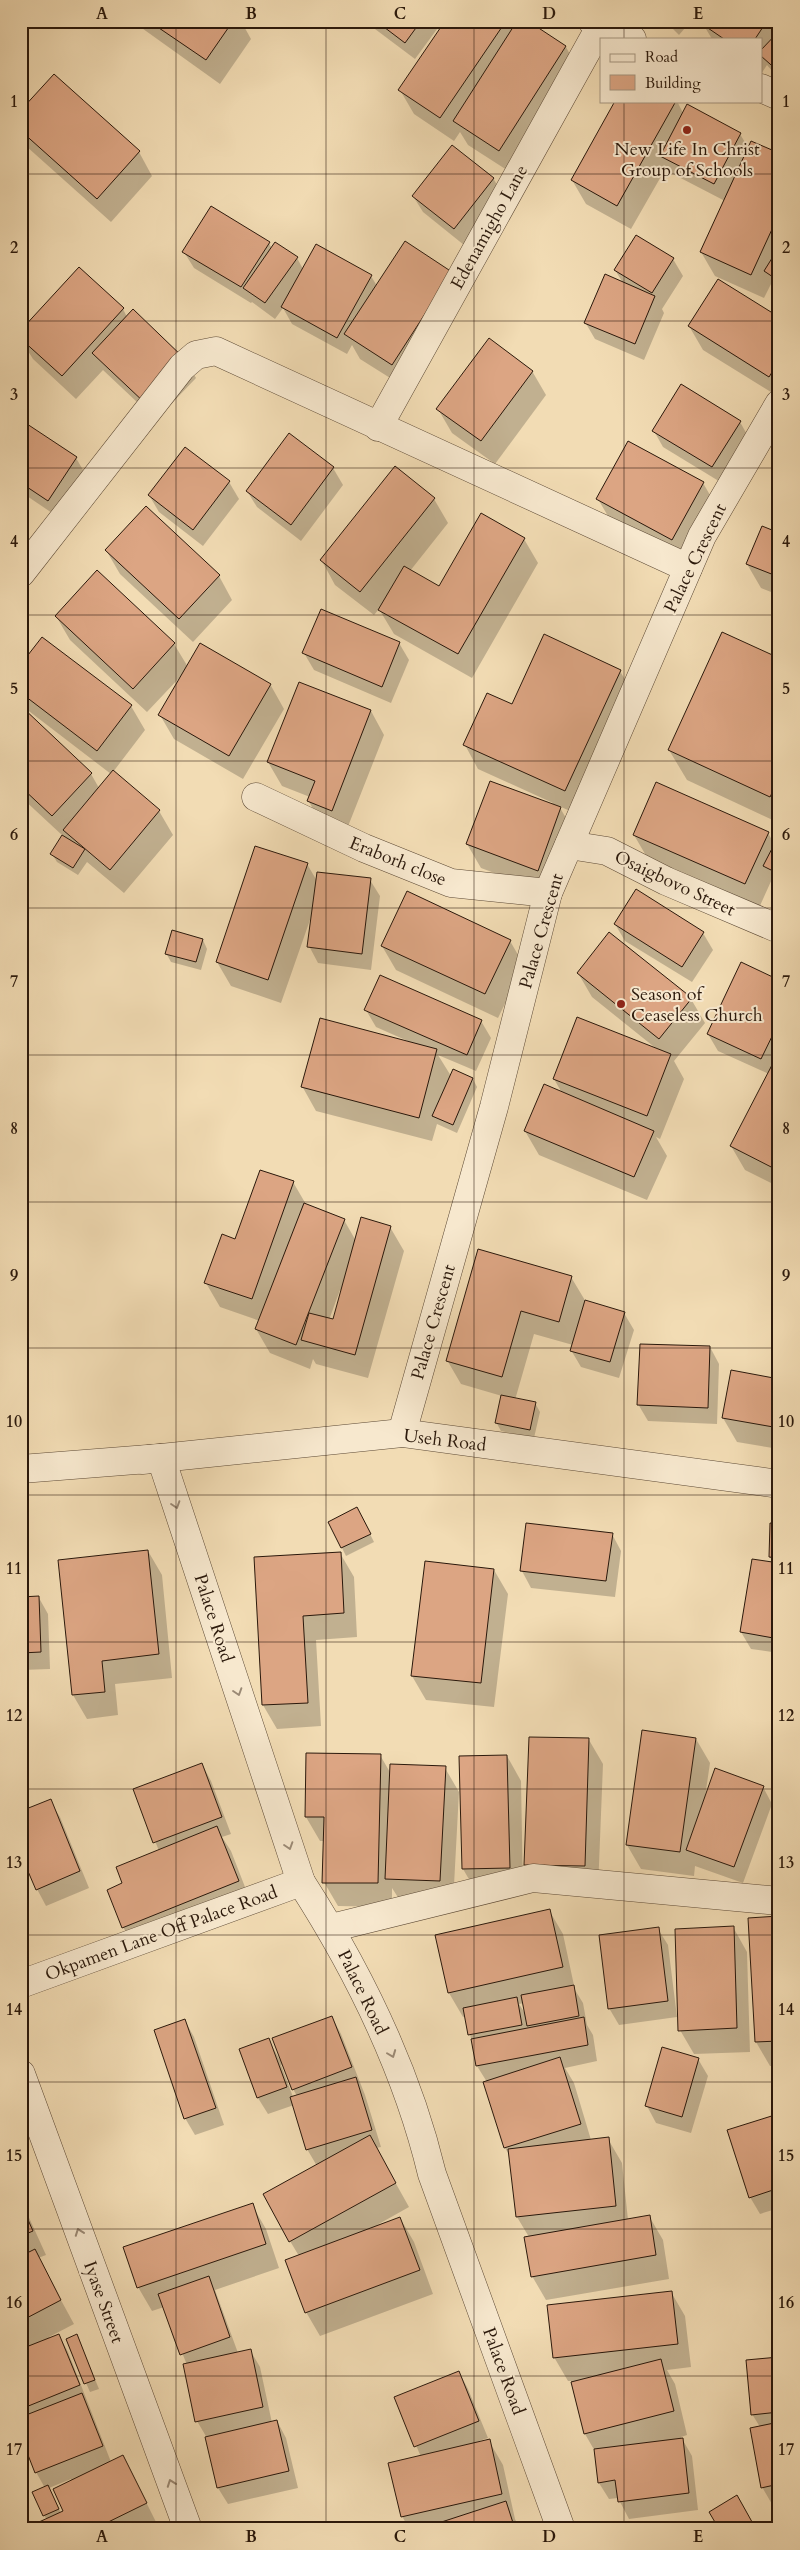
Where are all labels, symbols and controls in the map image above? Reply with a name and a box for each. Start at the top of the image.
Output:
text: A [96,3,108,25]
text: B [245,3,257,25]
text: C [394,3,406,25]
text: D [542,3,556,25]
text: E [693,3,703,25]
legend [600,38,762,102]
text: Road [645,47,678,67]
text: Building [645,73,701,93]
text: 1 [10,91,18,113]
text: 1 [782,91,790,113]
marker: New Life In Christ Group of Schools [681,124,693,136]
place label: New Life In Christ Group of Schools [614,137,760,183]
street label: Edenamigho Lane [445,160,534,294]
text: 2 [10,237,18,259]
text: 2 [782,237,790,259]
text: 3 [10,384,18,406]
text: 3 [782,384,790,406]
street label: Palace Crescent [658,499,733,617]
text: 4 [10,531,18,553]
text: 4 [782,531,790,553]
text: 5 [10,678,18,700]
text: 5 [782,678,790,700]
text: 6 [10,824,18,846]
text: 6 [782,824,790,846]
street label: Eraborh close [345,831,450,892]
street label: Osaigbovo Street [610,844,740,923]
street label: Palace Crescent [513,870,570,992]
text: 7 [10,971,18,993]
text: 7 [782,971,790,993]
place label: Season of Ceaseless Church [631,982,763,1028]
marker: Season of Ceaseless Church [615,998,627,1010]
text: 8 [10,1118,18,1140]
text: 8 [782,1118,790,1140]
street label: Palace Crescent [405,1261,462,1383]
text: 9 [10,1265,18,1287]
text: 9 [782,1265,790,1287]
text: 10 [6,1411,22,1433]
text: 10 [778,1411,794,1433]
street label: Useh Road [402,1423,488,1458]
one-way arrow [170,1500,180,1508]
text: 11 [6,1558,22,1580]
text: 11 [778,1558,794,1580]
street label: Palace Road [187,1571,240,1666]
one-way arrow [233,1687,243,1696]
text: 12 [6,1705,22,1727]
text: 12 [778,1705,794,1727]
one-way arrow [284,1842,294,1850]
text: 13 [6,1852,22,1874]
text: 13 [778,1852,794,1874]
street label: Okpamen Lane Off Palace Road [41,1880,281,1987]
street label: Palace Road [331,1946,394,2039]
text: 14 [6,1999,22,2021]
text: 14 [778,1999,794,2021]
one-way arrow [386,2049,396,2058]
text: 15 [6,2145,22,2167]
text: 15 [778,2145,794,2167]
one-way arrow [75,2228,85,2237]
street label: Iyase Street [77,2258,130,2347]
text: 16 [6,2292,22,2314]
text: 16 [778,2292,794,2314]
street label: Palace Road [476,2324,531,2419]
text: 17 [6,2439,22,2461]
text: 17 [778,2439,794,2461]
one-way arrow [167,2479,177,2488]
text: A [96,2526,108,2548]
text: B [245,2526,257,2548]
text: C [394,2526,406,2548]
text: D [542,2526,556,2548]
text: E [693,2526,703,2548]

